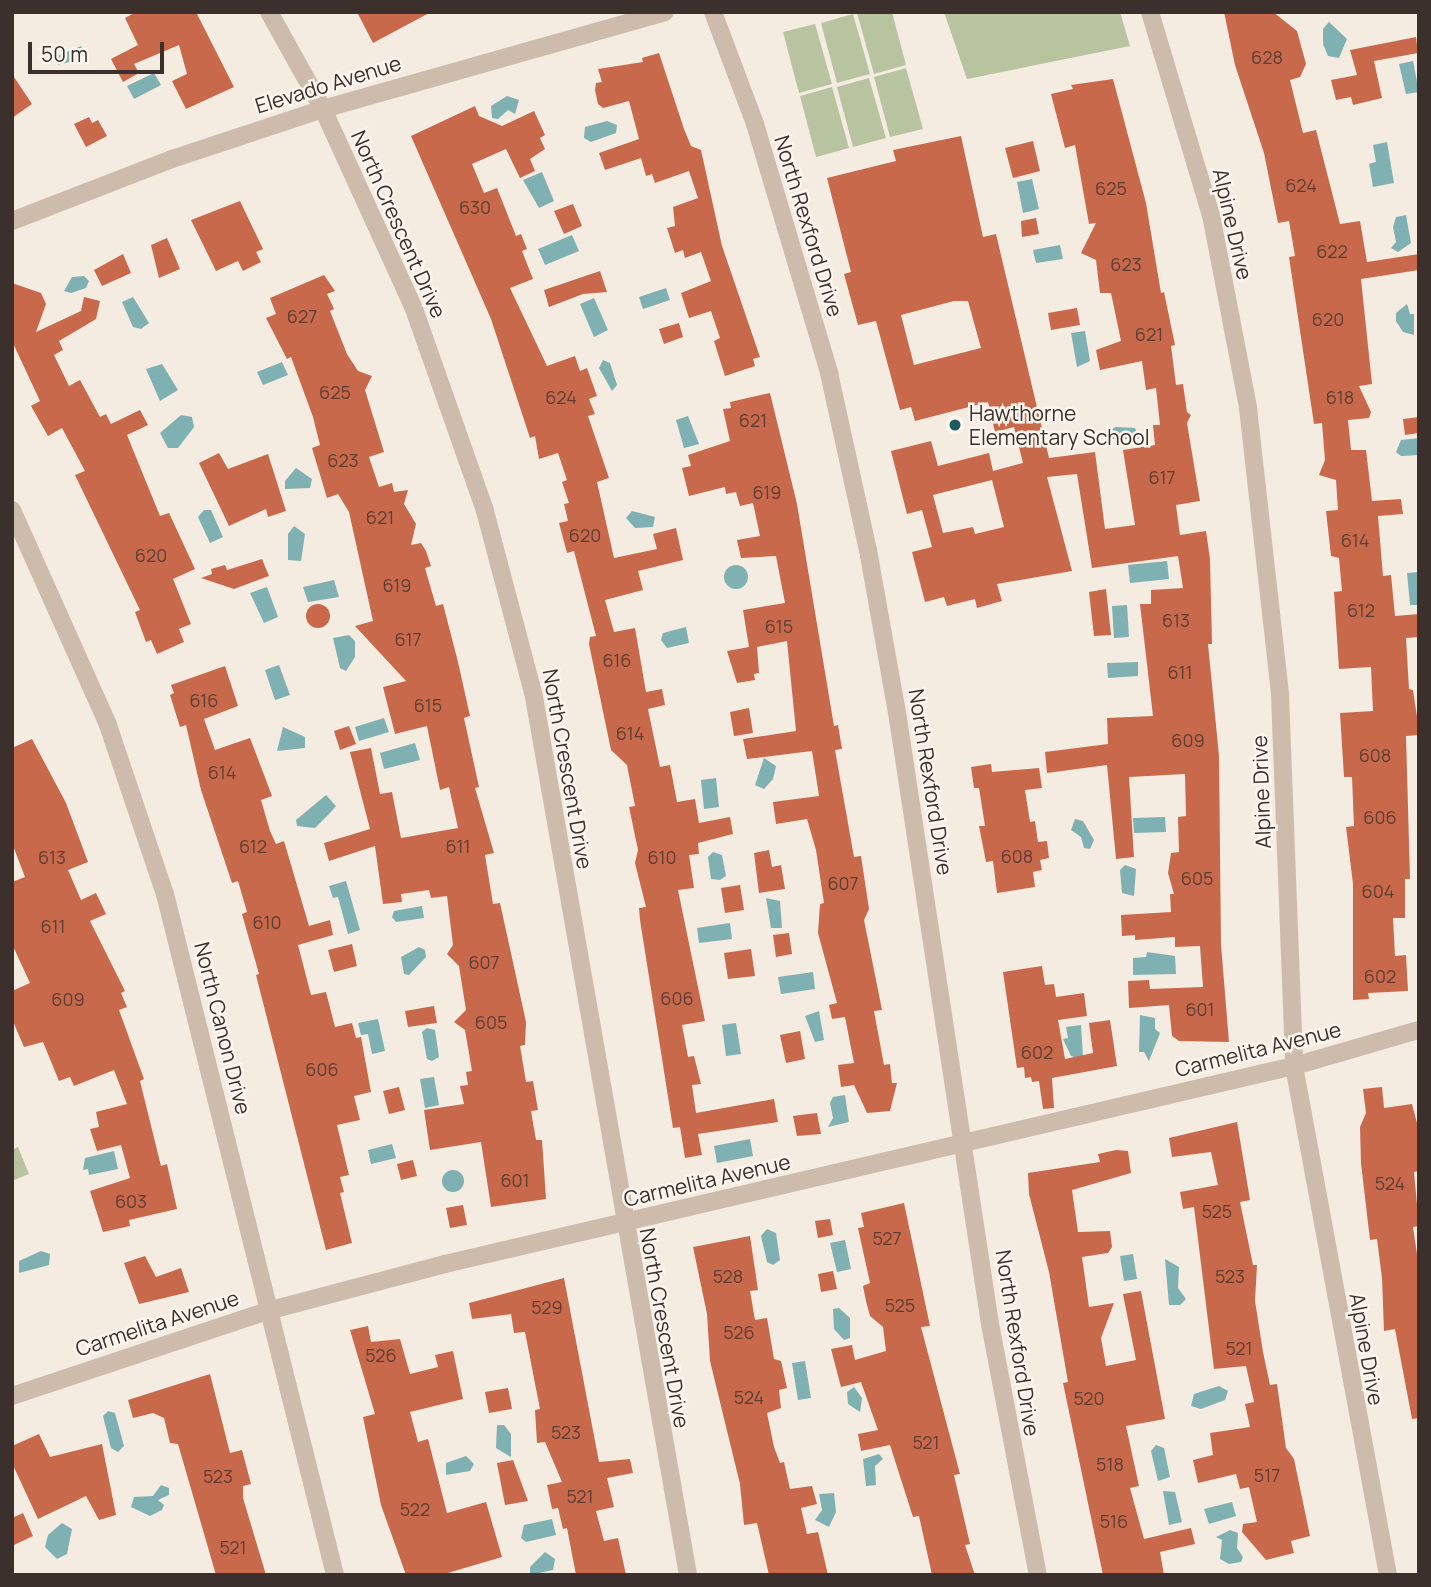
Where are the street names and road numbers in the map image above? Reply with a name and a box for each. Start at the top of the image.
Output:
street label: Elevado Avenue [252,50,404,118]
street label: North Crescent Drive [346,126,452,322]
street label: North Rexford Drive [769,132,849,320]
street label: Alpine Drive [1208,166,1258,282]
street label: North Crescent Drive [538,667,598,871]
street label: North Rexford Drive [904,687,958,877]
street label: Alpine Drive [1246,735,1276,849]
street label: North Canon Drive [189,939,257,1117]
street label: Carmelita Avenue [1172,1016,1344,1082]
street label: Carmelita Avenue [621,1149,793,1211]
street label: North Crescent Drive [635,1226,695,1430]
street label: North Rexford Drive [991,1248,1045,1438]
street label: Carmelita Avenue [72,1285,242,1361]
street label: Alpine Drive [1345,1291,1389,1407]

